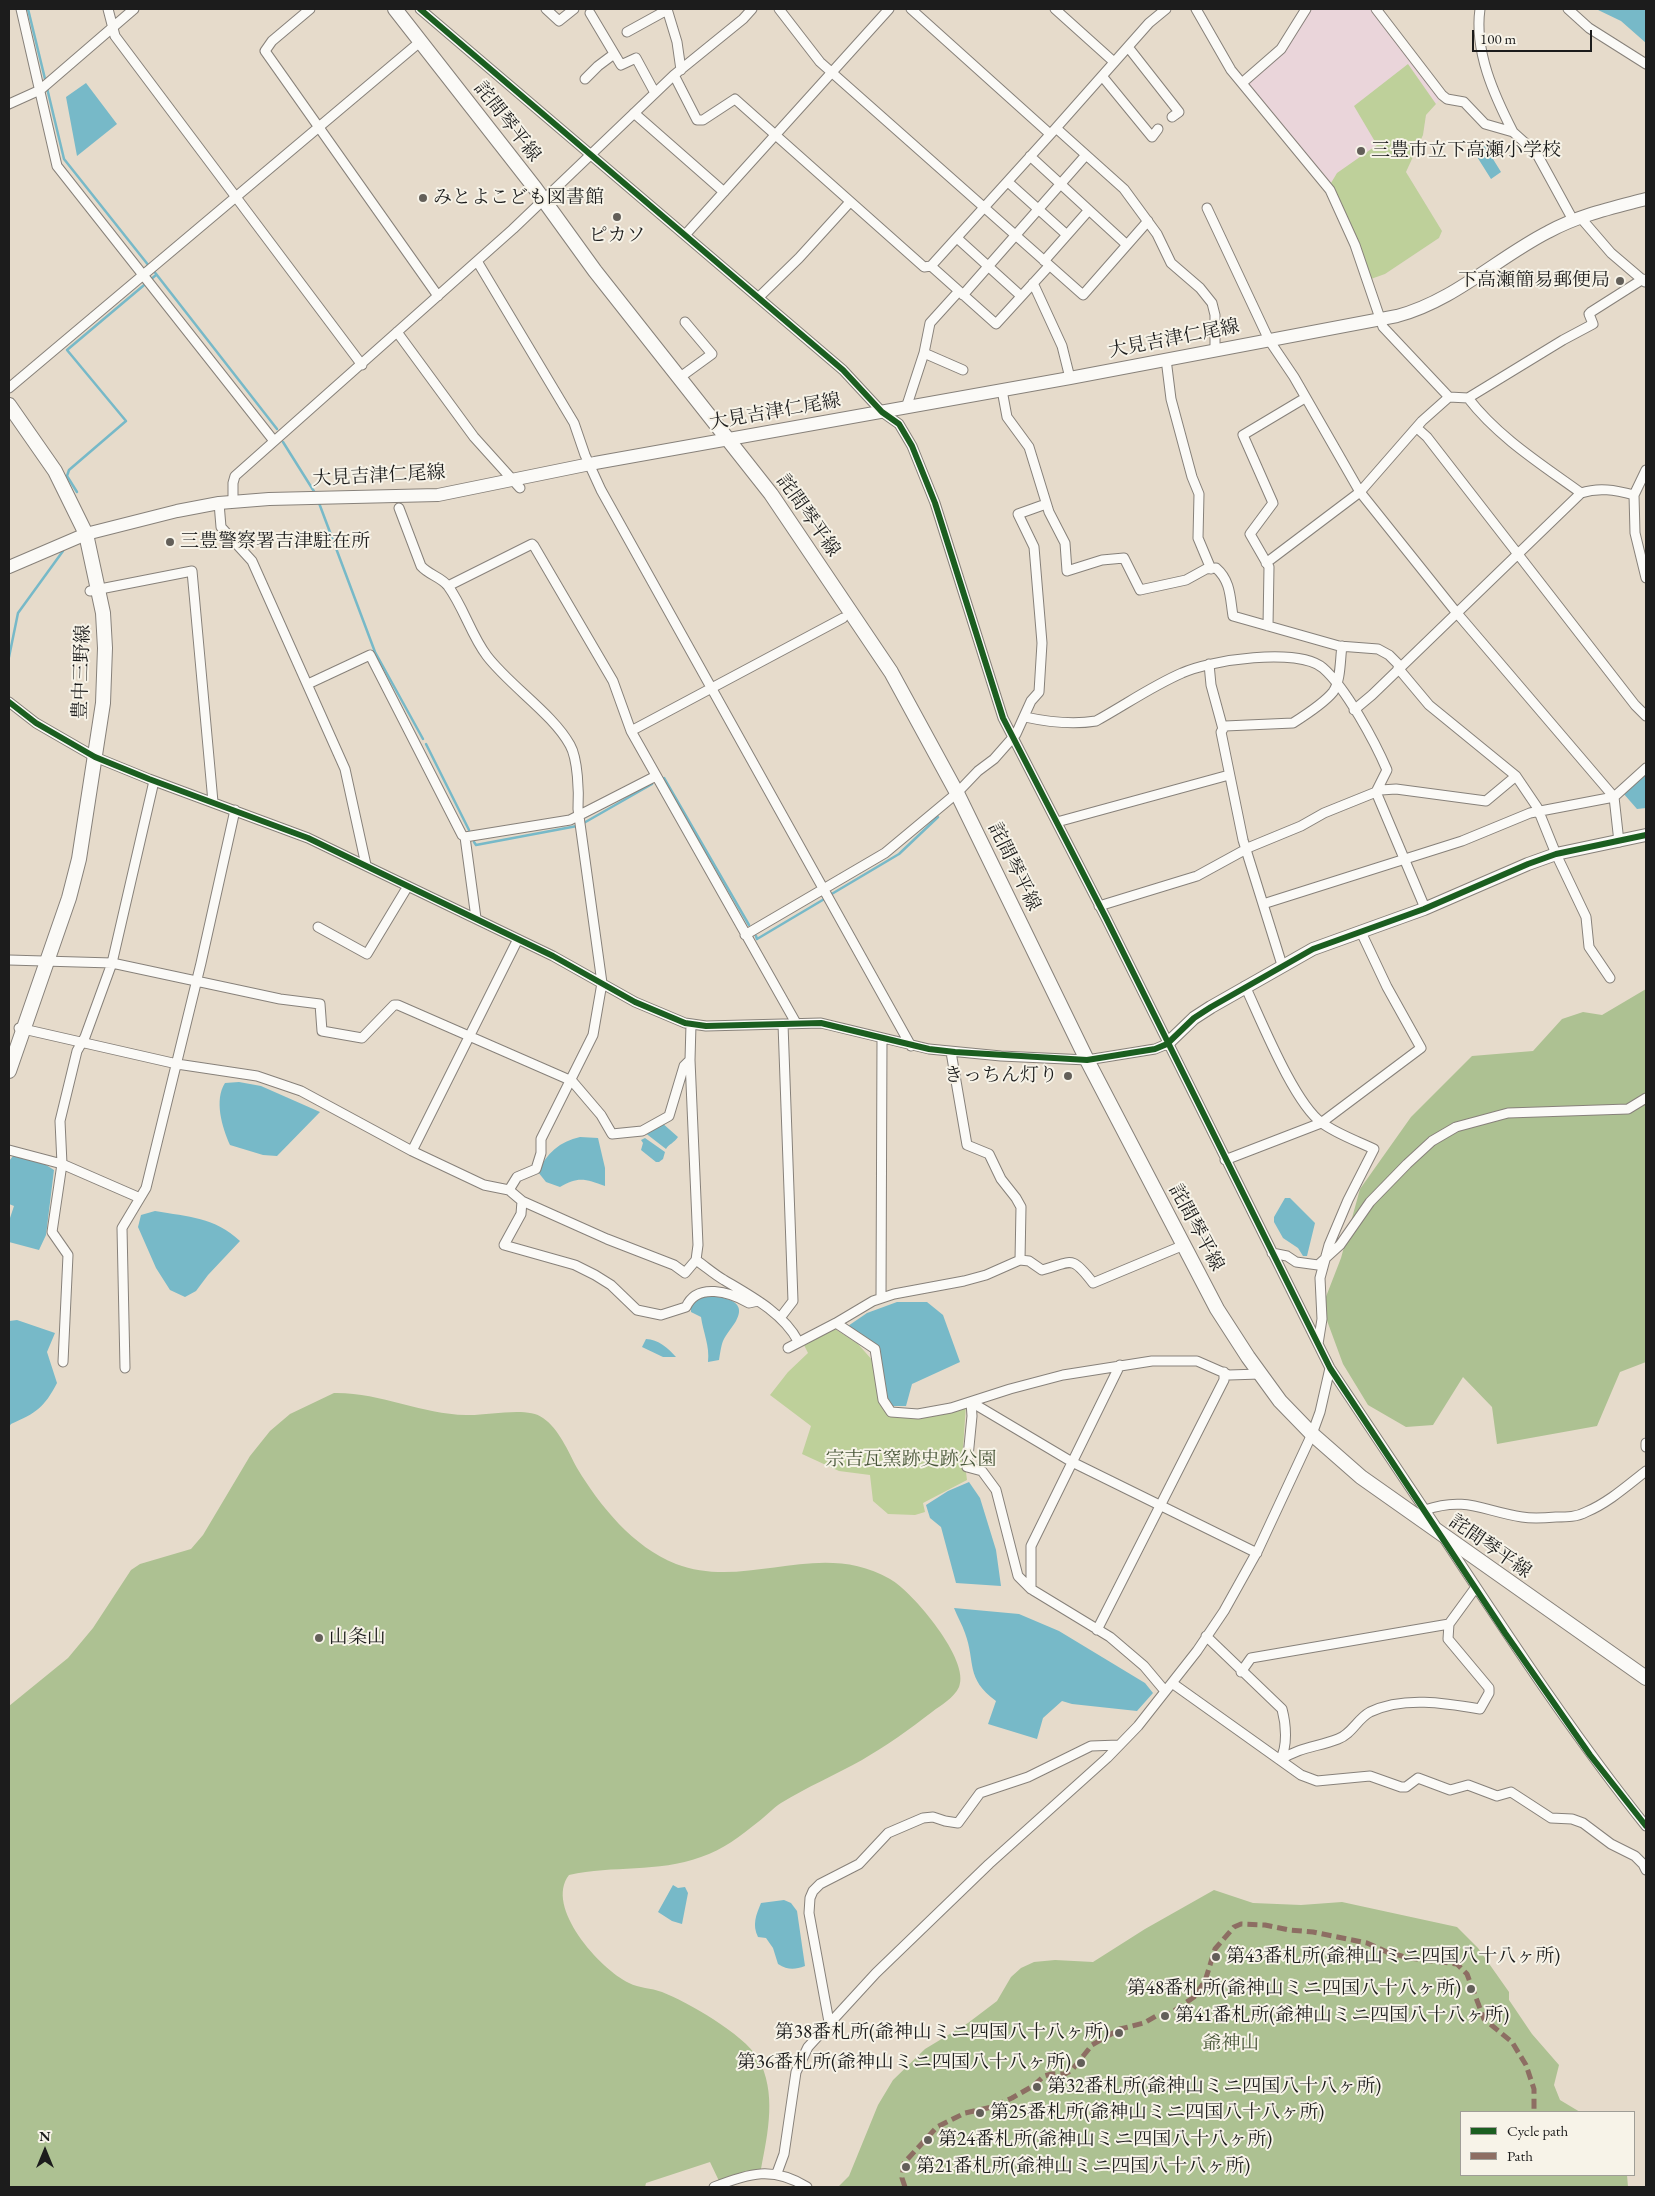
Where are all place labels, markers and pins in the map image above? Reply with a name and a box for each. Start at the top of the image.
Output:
place label: 三豊市立下高瀬小学校 [1371,140,1561,162]
marker: 三豊市立下高瀬小学校 [1355,145,1367,157]
place label: みとよこども図書館 [433,187,604,209]
marker: みとよこども図書館 [417,192,429,204]
marker: ピカソ [611,211,623,223]
place label: ピカソ [589,225,645,247]
place label: 下高瀬簡易郵便局 [1458,270,1610,292]
marker: 下高瀬簡易郵便局 [1614,275,1626,287]
place label: 三豊警察署吉津駐在所 [180,531,370,553]
marker: 三豊警察署吉津駐在所 [164,536,176,548]
place label: きっちん灯り [944,1065,1058,1087]
marker: きっちん灯り [1062,1070,1074,1082]
place label: 山条山 [329,1627,386,1649]
marker: 山条山 [313,1632,325,1644]
place label: 第43番札所(爺神山ミニ四国八十八ヶ所) [1226,1946,1560,1968]
marker: 第43番札所(爺神山ミニ四国八十八ヶ所) [1210,1951,1222,1963]
place label: 第48番札所(爺神山ミニ四国八十八ヶ所) [1127,1978,1461,2000]
marker: 第48番札所(爺神山ミニ四国八十八ヶ所) [1465,1983,1477,1995]
place label: 第41番札所(爺神山ミニ四国八十八ヶ所) [1175,2005,1509,2027]
marker: 第41番札所(爺神山ミニ四国八十八ヶ所) [1159,2010,1171,2022]
place label: 第38番札所(爺神山ミニ四国八十八ヶ所) [775,2022,1109,2044]
marker: 第38番札所(爺神山ミニ四国八十八ヶ所) [1113,2027,1125,2039]
place label: 第36番札所(爺神山ミニ四国八十八ヶ所) [737,2052,1071,2074]
marker: 第36番札所(爺神山ミニ四国八十八ヶ所) [1075,2057,1087,2069]
place label: 第32番札所(爺神山ミニ四国八十八ヶ所) [1047,2076,1381,2098]
marker: 第32番札所(爺神山ミニ四国八十八ヶ所) [1031,2081,1043,2093]
place label: 第25番札所(爺神山ミニ四国八十八ヶ所) [990,2102,1324,2124]
marker: 第25番札所(爺神山ミニ四国八十八ヶ所) [974,2107,986,2119]
place label: 第24番札所(爺神山ミニ四国八十八ヶ所) [938,2129,1272,2151]
marker: 第24番札所(爺神山ミニ四国八十八ヶ所) [922,2134,934,2146]
place label: 第21番札所(爺神山ミニ四国八十八ヶ所) [916,2156,1250,2178]
marker: 第21番札所(爺神山ミニ四国八十八ヶ所) [900,2161,912,2173]

